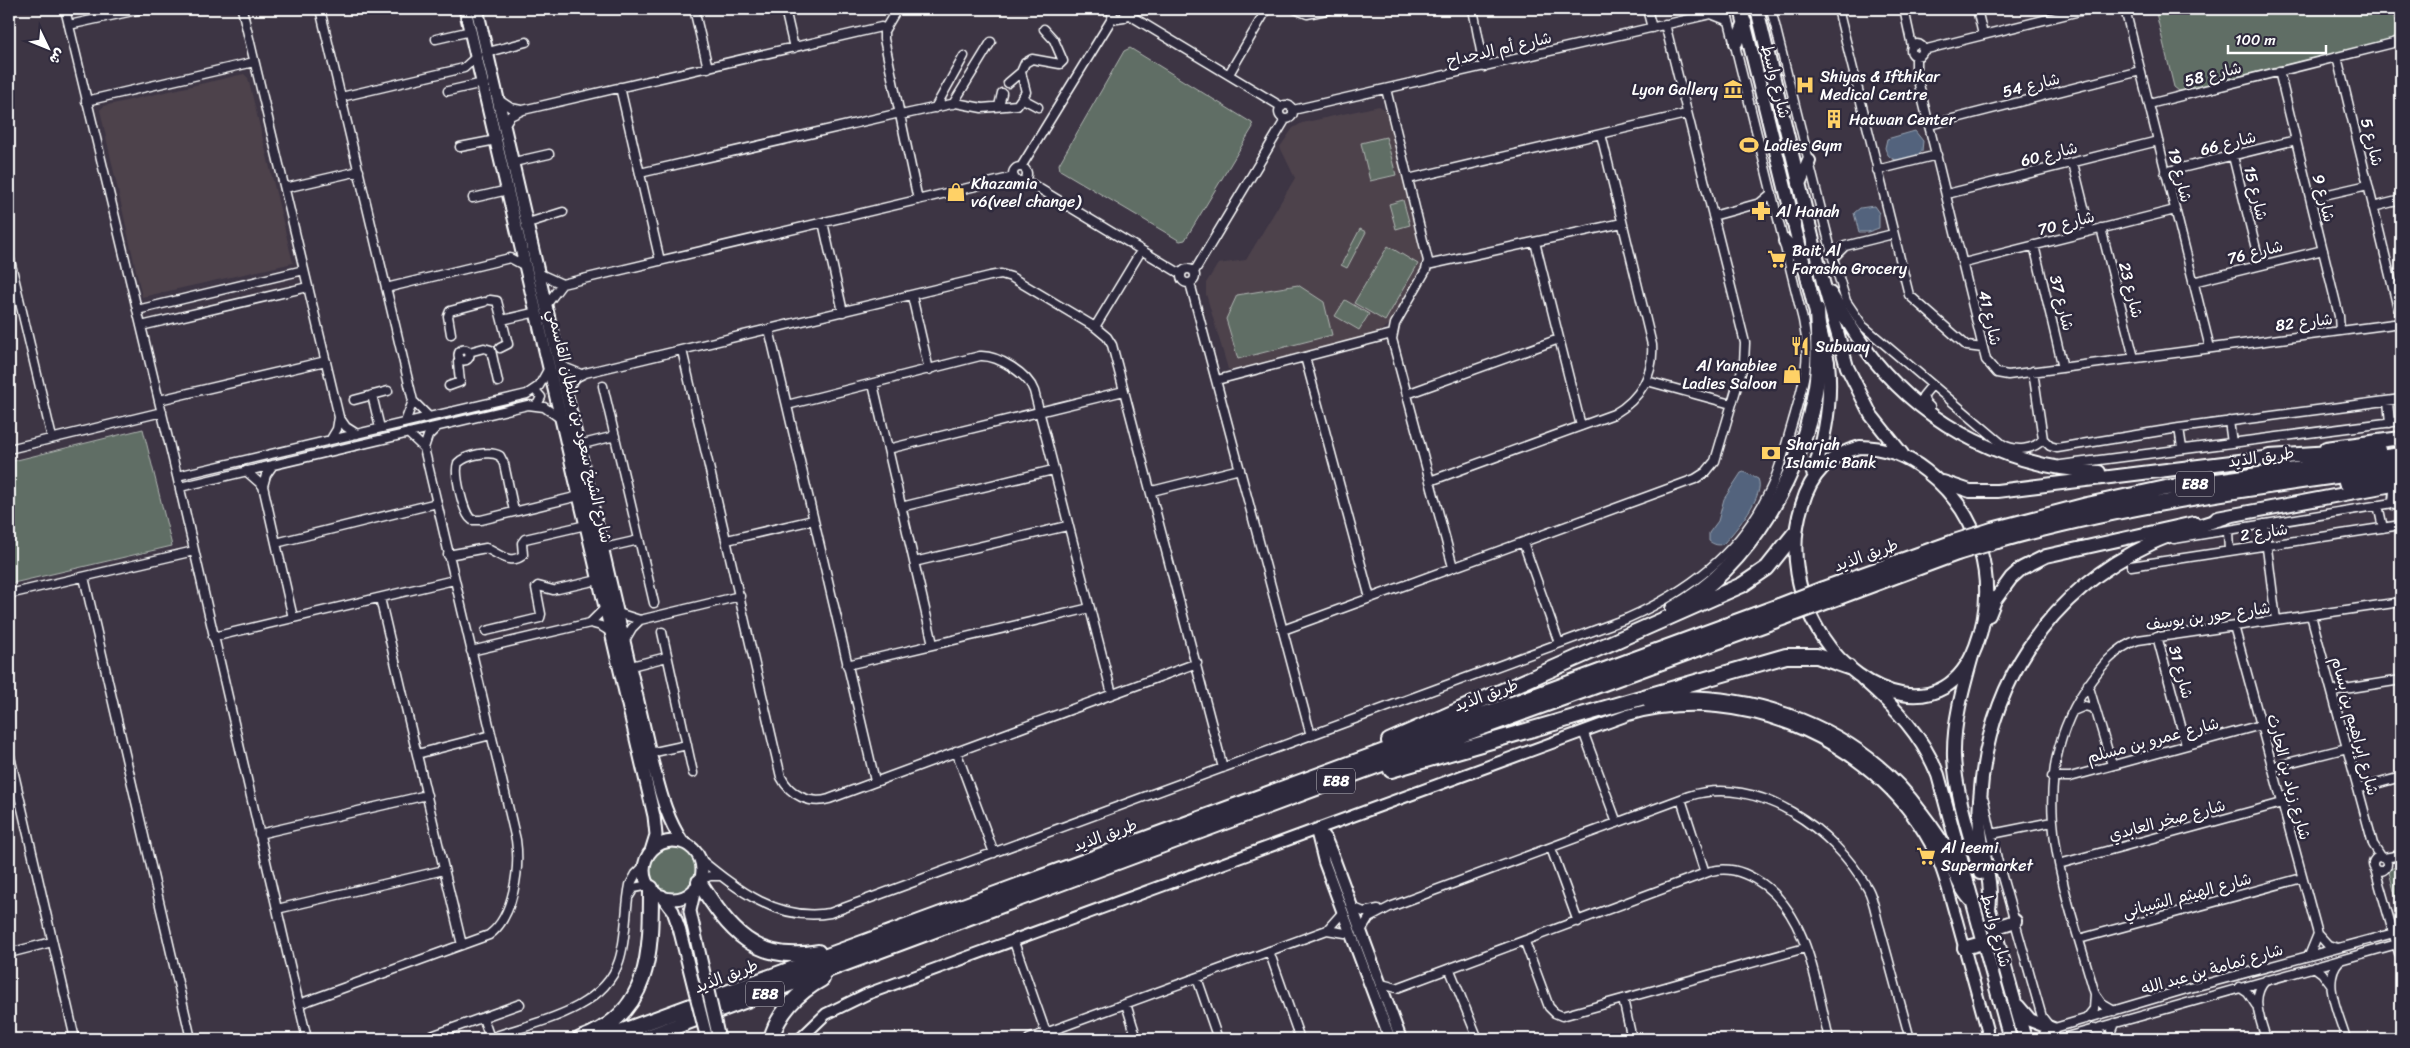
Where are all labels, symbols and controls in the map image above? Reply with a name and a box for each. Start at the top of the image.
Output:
north arrow [22,22,72,72]
scale bar [2228,22,2325,54]
street label: شارع أم الدحداح [1444,23,1554,75]
text: 100 m [2235,27,2276,53]
street label: شارع واسط [1753,41,1799,121]
text: ش [43,42,72,71]
street label: شارع 58 [2181,53,2245,95]
place label: Shiyas & Ifthikar Medical Centre [1820,62,1941,109]
street label: شارع 54 [1999,64,2063,106]
hospital icon: Shiyas & Ifthikar Medical Centre [1794,74,1816,96]
place label: Lyon Gallery [1632,75,1719,104]
museum icon: Lyon Gallery [1722,78,1744,100]
place label: Hatwan Center [1849,105,1957,134]
building icon: Hatwan Center [1823,108,1845,130]
street label: شارع 5 [2352,115,2392,169]
street label: شارع 66 [2197,122,2259,164]
place label: Ladies Gym [1764,131,1842,160]
street label: شارع 60 [2017,133,2081,175]
sports icon: Ladies Gym [1738,134,1760,156]
street label: شارع 19 [2159,145,2201,205]
street label: شارع 15 [2235,163,2277,223]
place label: Khazamia v6(veel change) [971,169,1082,216]
street label: شارع 9 [2304,171,2344,225]
shop icon: Khazamia v6(veel change) [945,181,967,203]
place label: Al Hanah [1775,197,1840,226]
pharmacy icon: Al Hanah [1750,200,1772,222]
street label: شارع 70 [2034,202,2098,244]
street label: شارع 76 [2224,231,2286,273]
place label: Bait Al Farasha Grocery [1792,236,1908,283]
supermarket icon: Bait Al Farasha Grocery [1766,248,1788,270]
street label: شارع 23 [2110,259,2152,321]
street label: شارع 37 [2041,272,2083,334]
street label: شارع 41 [1970,288,2010,348]
street label: شارع 82 [2274,304,2334,340]
street label: شارع الشيخ سعود بن سلطان القاسمي [539,306,621,546]
place label: Subway [1815,332,1870,361]
restaurant icon: Subway [1789,335,1811,357]
place label: Al Yanabiee Ladies Saloon [1682,351,1777,398]
shop icon: Al Yanabiee Ladies Saloon [1781,363,1803,385]
place label: Sharjah Islamic Bank [1785,430,1876,477]
street label: طريق الذيد [2226,438,2296,476]
bank icon: Sharjah Islamic Bank [1760,442,1782,464]
road number: E88 [2176,472,2214,496]
street label: شارع 2 [2238,514,2290,550]
street label: طريق الذيد [1830,530,1902,580]
street label: شارع حور بن يوسف [2144,593,2272,639]
street label: شارع 31 [2160,642,2202,702]
street label: شارع إبراهيم بن بسام [2323,653,2387,799]
street label: طريق الذيد [1450,670,1522,720]
street label: شارع عمرو بن مسلم [2084,708,2222,772]
street label: شارع زياد بن الحارث [2258,711,2320,843]
road number: E88 [1317,768,1355,794]
street label: شارع صخر العابدي [2105,790,2229,850]
street label: طريق الذيد [1069,810,1141,860]
place label: Al Ieemi Supermarket [1940,833,2033,880]
supermarket icon: Al Ieemi Supermarket [1915,845,1937,867]
street label: شارع الهيثم الشيباني [2119,864,2255,926]
street label: شارع واسط [1972,890,2020,970]
street label: شارع ثمامة بن عبد الله [2137,935,2287,1003]
street label: طريق الذيد [689,950,763,1002]
road number: E88 [746,982,784,1006]

